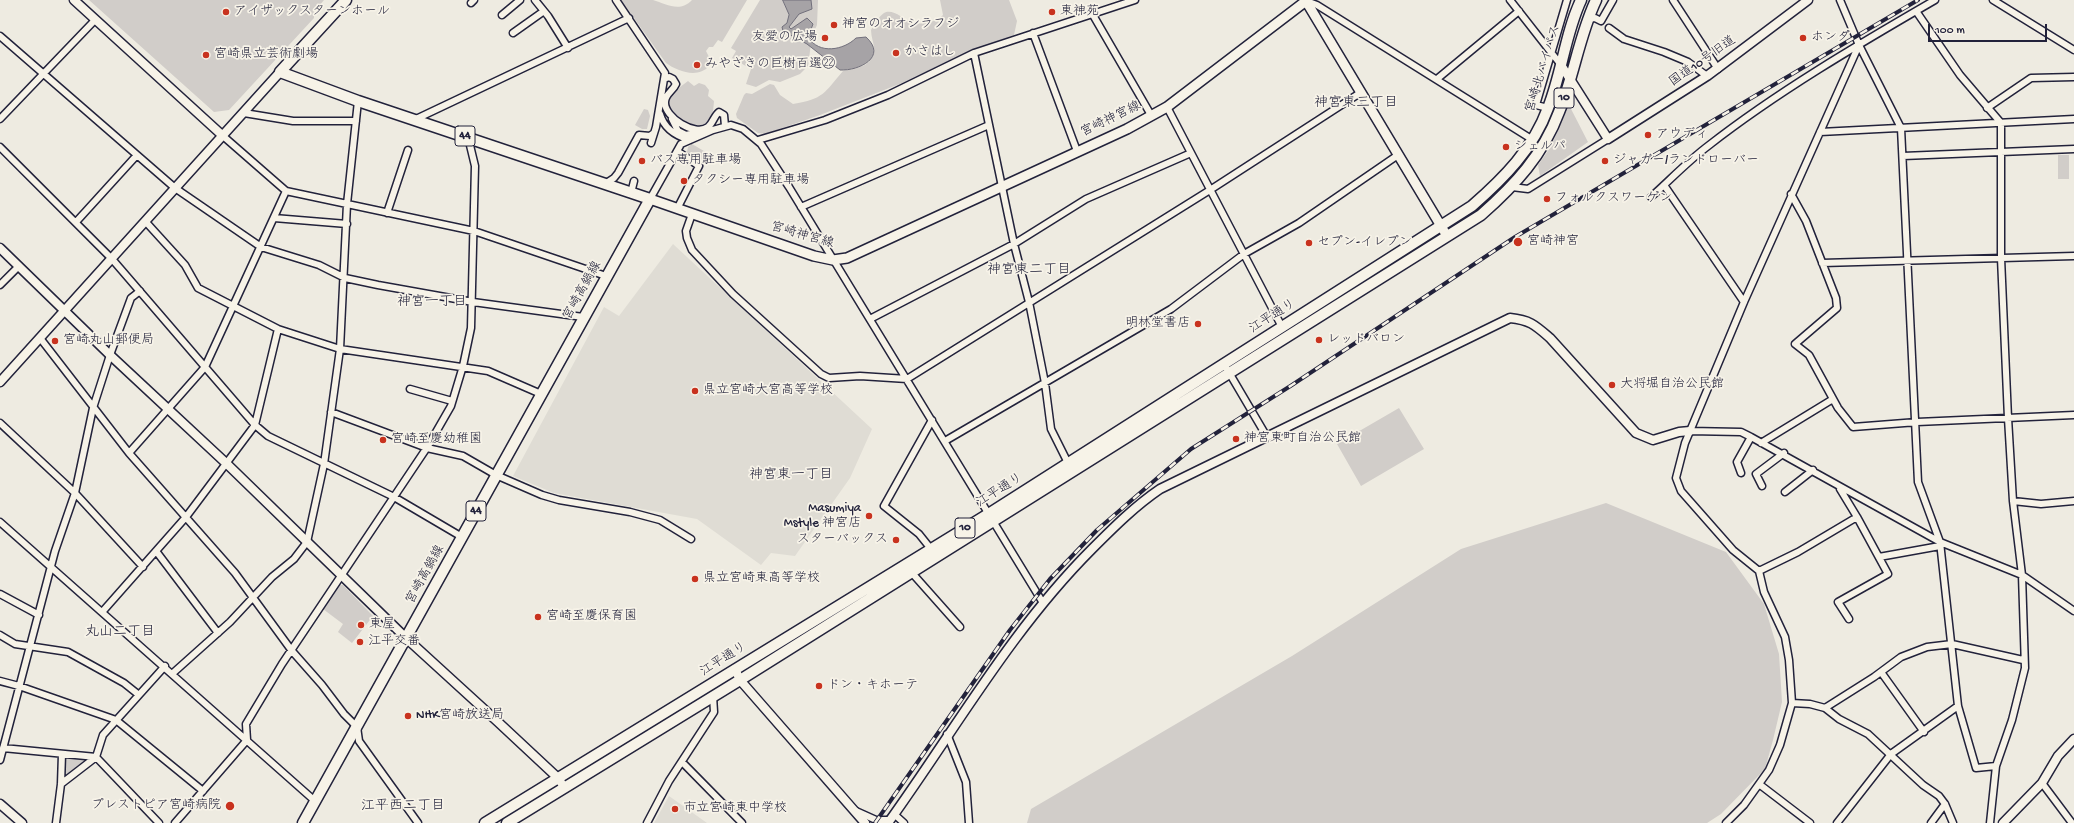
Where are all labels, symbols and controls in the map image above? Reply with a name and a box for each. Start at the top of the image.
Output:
place label: アイザックスターンホール [234,4,390,20]
place label: 東神苑 [1060,4,1099,20]
marker: アイザックスターンホール [221,7,231,17]
marker: 東神苑 [1047,7,1057,17]
scale bar [1930,16,2049,42]
place label: 神宮のオオシラフジ [842,17,959,33]
marker: 神宮のオオシラフジ [829,20,839,30]
street label: 宮崎北バイパス [1523,23,1565,115]
text: 100 m [1935,24,1965,38]
place label: 友愛の広場 [752,30,817,46]
place label: ホンダ [1811,30,1850,46]
marker: 友愛の広場 [820,33,830,43]
street label: 国道10号旧道 [1667,33,1739,91]
marker: ホンダ [1798,33,1808,43]
place label: かさはし [904,45,956,61]
place label: 宮崎県立芸術劇場 [214,47,318,63]
marker: かさはし [891,48,901,58]
marker: 宮崎県立芸術劇場 [201,50,211,60]
place label: みやざきの巨樹百選㉒ [705,57,835,73]
marker: みやざきの巨樹百選㉒ [692,60,702,70]
road number: 10 [1554,88,1574,108]
district label: 神宮東三丁目 [1314,96,1398,112]
street label: 宮崎神宮線 [1078,99,1144,141]
road number: 44 [455,126,475,146]
place label: アウディ [1656,127,1708,143]
marker: アウディ [1643,130,1653,140]
place label: シェルパ [1514,139,1566,155]
marker: シェルパ [1501,142,1511,152]
place label: バス専用駐車場 [650,153,741,169]
place label: ジャガー/ランドローバー [1613,153,1759,169]
marker: バス専用駐車場 [637,156,647,166]
marker: ジャガー/ランドローバー [1600,156,1610,166]
place label: タクシー専用駐車場 [692,173,809,189]
marker: タクシー専用駐車場 [679,176,689,186]
place label: フォルクスワーゲン [1555,191,1672,207]
marker: フォルクスワーゲン [1542,194,1552,204]
street label: 宮崎神宮線 [769,220,835,252]
place label: 宮崎神宮 [1527,234,1579,250]
place label: セブン-イレブン [1317,235,1412,251]
marker: 宮崎神宮 [1512,236,1524,248]
marker: セブン-イレブン [1304,238,1314,248]
street label: 宮崎高鍋線 [560,259,606,323]
district label: 神宮東二丁目 [987,263,1071,279]
district label: 神宮一丁目 [397,295,467,311]
street label: 江平通り [1247,297,1299,337]
place label: 明林堂書店 [1125,316,1190,332]
marker: 明林堂書店 [1193,319,1203,329]
place label: レッドバロン [1327,332,1405,348]
place label: 宮崎丸山郵便局 [63,333,154,349]
marker: レッドバロン [1314,335,1324,345]
marker: 宮崎丸山郵便局 [50,336,60,346]
place label: 大将堀自治公民館 [1620,377,1724,393]
marker: 大将堀自治公民館 [1607,380,1617,390]
place label: 県立宮崎大宮高等学校 [703,383,833,399]
marker: 県立宮崎大宮高等学校 [690,386,700,396]
place label: 神宮東町自治公民館 [1244,431,1361,447]
place label: 宮崎至慶幼稚園 [391,432,482,448]
marker: 神宮東町自治公民館 [1231,434,1241,444]
marker: 宮崎至慶幼稚園 [378,435,388,445]
district label: 神宮東一丁目 [749,468,833,484]
street label: 江平通り [974,471,1026,511]
road number: 44 [466,501,486,521]
place label: Masumiya Mstyle 神宮店 [784,501,861,532]
marker: Masumiya Mstyle 神宮店 [864,511,874,521]
road number: 10 [955,518,975,538]
place label: スターバックス [797,532,888,548]
marker: スターバックス [891,535,901,545]
street label: 宮崎高鍋線 [403,543,449,607]
place label: 県立宮崎東高等学校 [703,571,820,587]
marker: 県立宮崎東高等学校 [690,574,700,584]
place label: 宮崎至慶保育園 [546,609,637,625]
marker: 宮崎至慶保育園 [533,612,543,622]
place label: 東屋 [369,617,395,633]
marker: 東屋 [356,620,366,630]
district label: 丸山二丁目 [85,625,155,641]
place label: 江平交番 [368,634,420,650]
marker: 江平交番 [355,637,365,647]
street label: 江平通り [698,640,750,680]
place label: ドン・キホーテ [827,678,918,694]
marker: ドン・キホーテ [814,681,824,691]
place label: NHK宮崎放送局 [416,708,504,724]
marker: NHK宮崎放送局 [403,711,413,721]
place label: ブレストピア宮崎病院 [91,798,221,814]
district label: 江平西二丁目 [361,799,445,815]
marker: ブレストピア宮崎病院 [224,800,236,812]
place label: 市立宮崎東中学校 [683,801,787,817]
marker: 市立宮崎東中学校 [670,804,680,814]

